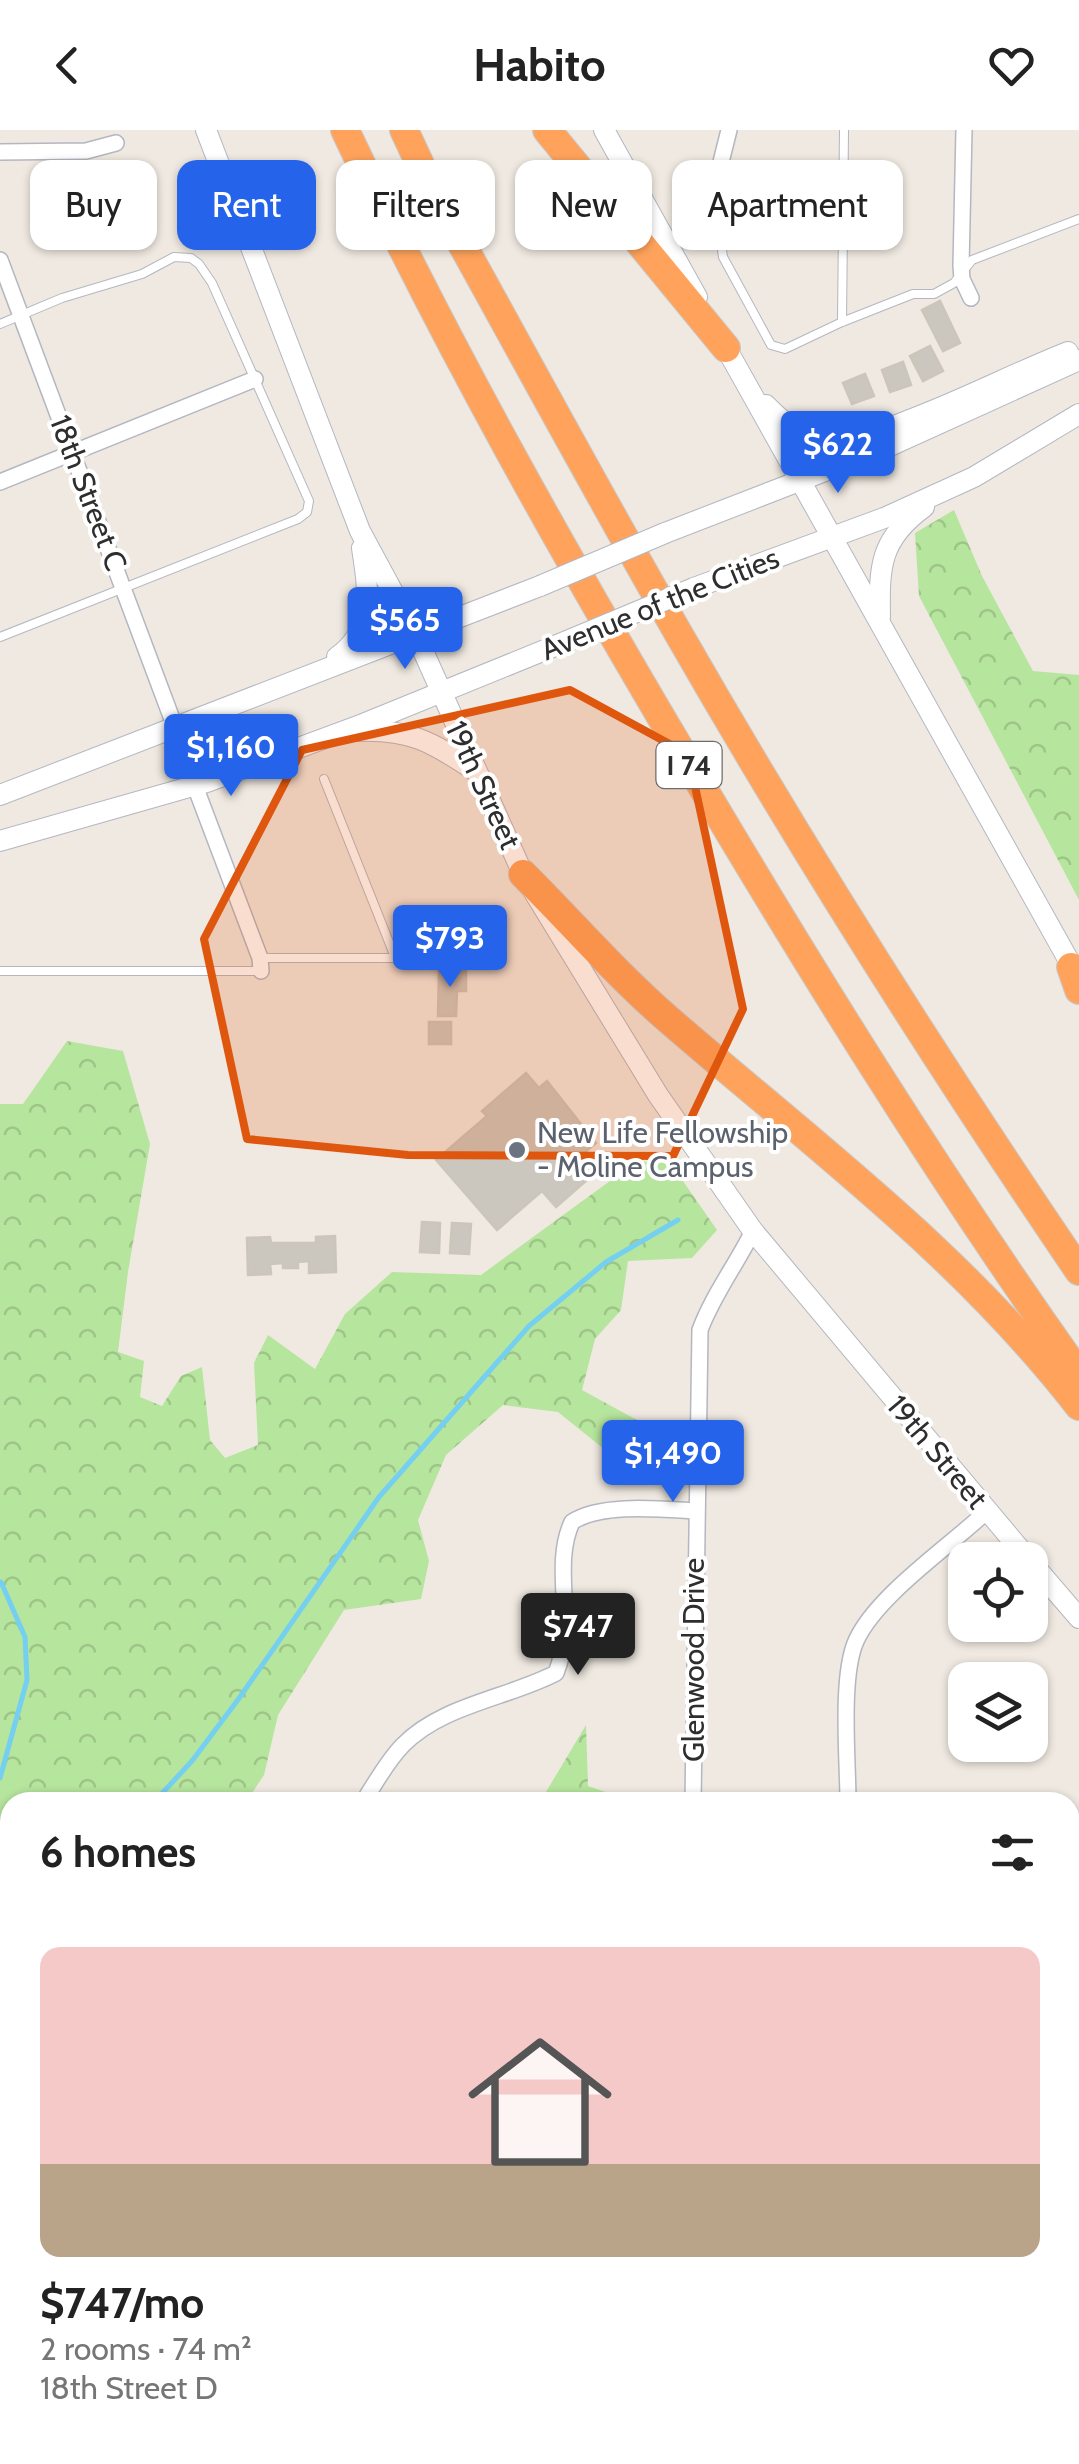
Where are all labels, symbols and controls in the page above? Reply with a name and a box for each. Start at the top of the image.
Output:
icon: back [40,38,95,93]
text: Habito [473,38,606,92]
icon: heart [984,38,1039,93]
chip: Buy [30,160,157,250]
chip: Rent [177,160,316,250]
chip: Filters [336,160,495,250]
chip: New [515,160,652,250]
chip: Apartment [672,160,903,250]
street label: 18th Street C [42,410,135,576]
pin: $622 [779,411,897,496]
text: $622 [803,424,873,463]
street label: Avenue of the Cities [535,539,784,668]
pin: $565 [346,587,464,672]
text: $565 [370,600,440,639]
pin: $1,160 [150,714,312,799]
street label: 19th Street [438,715,529,855]
text: $1,160 [186,727,276,766]
road number: I 74 [656,742,722,788]
pin: $793 [391,905,509,990]
text: $793 [415,918,485,957]
place label: New Life Fellowship - Moline Campus [537,1114,788,1185]
marker: New Life Fellowship - Moline Campus [506,1139,528,1161]
street label: 19th Street [879,1387,996,1516]
pin: $1,490 [592,1420,754,1505]
text: $1,490 [624,1433,722,1472]
map controls [948,1542,1048,1762]
button: locate [948,1542,1048,1642]
street label: Glenwood Drive [675,1558,712,1762]
pin: $747 [519,1593,637,1678]
text: $747 [543,1606,613,1645]
button: layers [948,1662,1048,1762]
icon: filters [985,1825,1040,1880]
text: 6 homes [40,1826,196,1878]
icon: home [450,2012,630,2192]
text: $747/mo [40,2277,204,2329]
text: 2 rooms · 74 m² [40,2329,252,2368]
text: 18th Street D [40,2368,218,2407]

